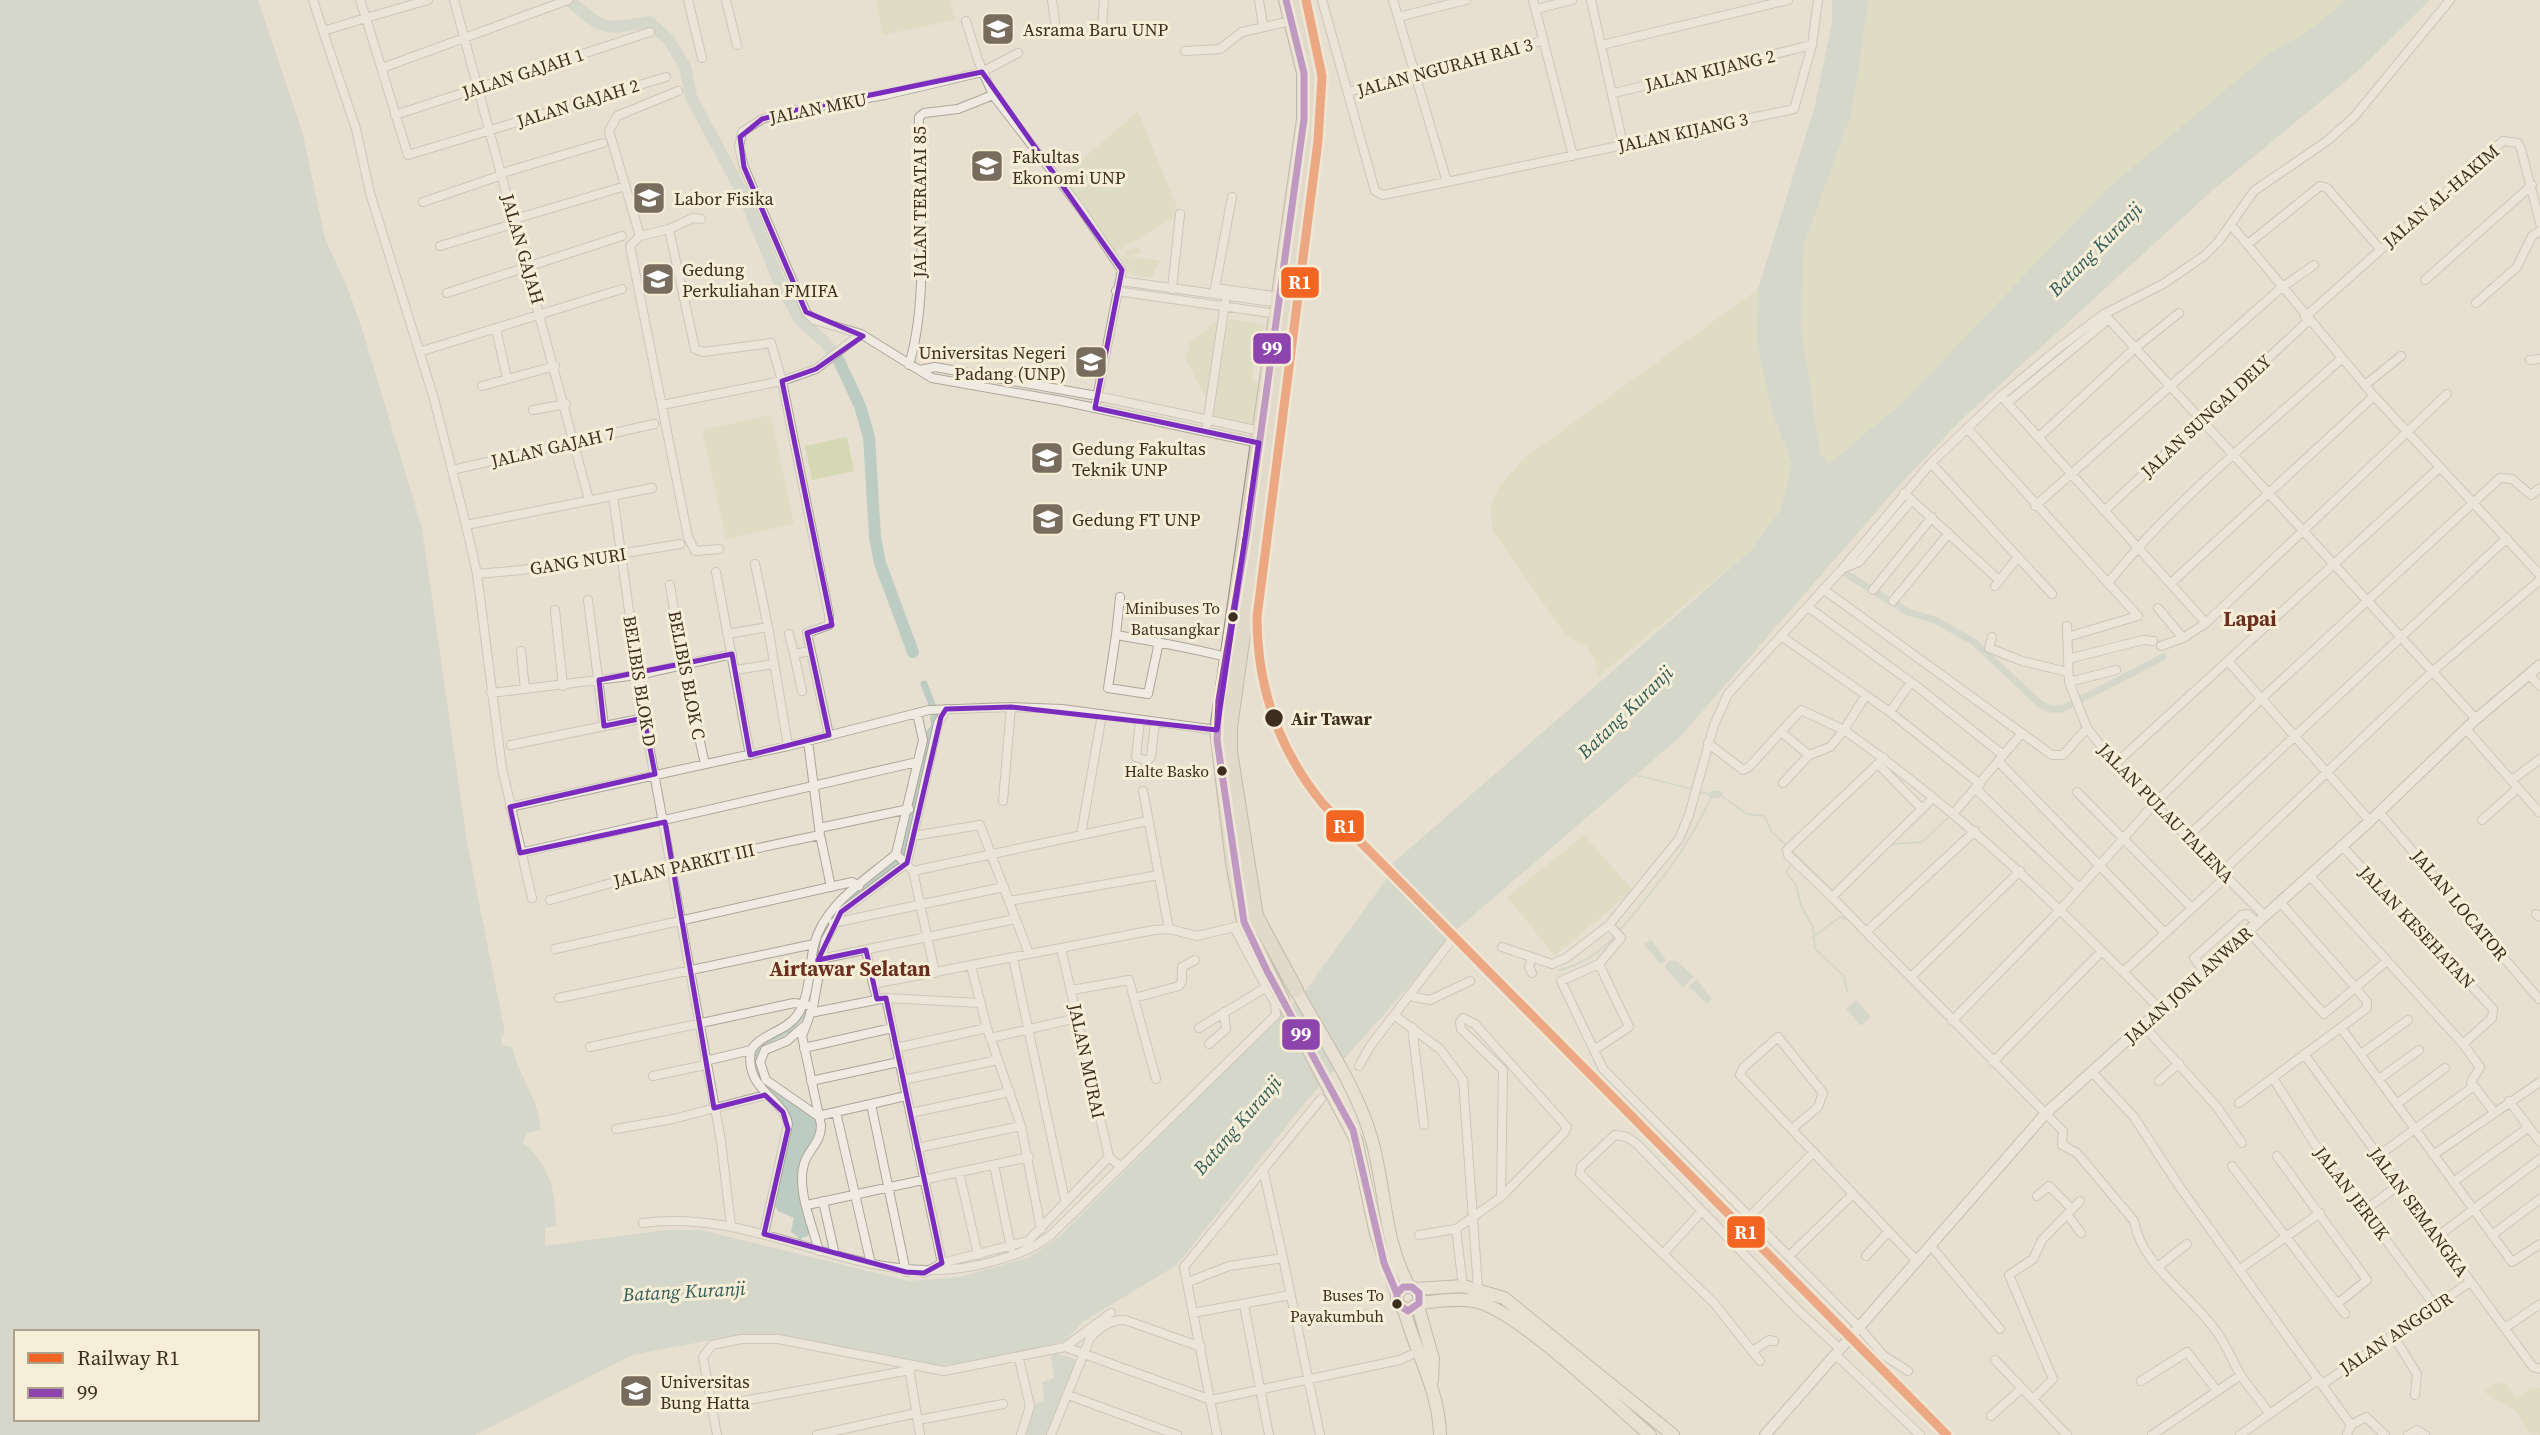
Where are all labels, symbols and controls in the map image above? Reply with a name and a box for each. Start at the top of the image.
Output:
school or university icon: Asrama Baru UNP [979,10,1017,48]
place label: Asrama Baru UNP [1023,17,1168,42]
street label: JALAN NGURAH RAI 3 [1353,32,1536,103]
street label: JALAN GAJAH 1 [458,42,587,105]
street label: JALAN KIJANG 2 [1642,43,1777,97]
street label: JALAN GAJAH 2 [513,73,642,134]
street label: JALAN MKU [766,86,869,130]
street label: JALAN KIJANG 3 [1615,106,1750,158]
street label: JALAN TERATAI 85 [907,126,932,279]
street label: JALAN AL-HAKIM [2377,138,2505,254]
place label: Fakultas Ekonomi UNP [1012,144,1126,190]
school or university icon: Fakultas Ekonomi UNP [968,147,1006,185]
school or university icon: Labor Fisika [630,179,668,217]
place label: Labor Fisika [674,186,775,211]
street label: JALAN GAJAH [495,190,551,307]
water label: Batang Kuranji [2042,196,2148,302]
place label: Gedung Perkuliahan FMIFA [682,257,839,303]
school or university icon: Gedung Perkuliahan FMIFA [639,260,677,298]
line badge: R1 [1280,266,1320,299]
text: R1 [1288,269,1312,295]
line badge: 99 [1252,332,1292,365]
text: 99 [1262,335,1282,361]
place label: Universitas Negeri Padang (UNP) [918,340,1066,386]
school or university icon: Universitas Negeri Padang (UNP) [1072,343,1110,381]
street label: JALAN SUNGAI DELY [2135,348,2277,484]
street label: JALAN GAJAH 7 [488,421,617,474]
place label: Gedung Fakultas Teknik UNP [1072,436,1206,482]
school or university icon: Gedung Fakultas Teknik UNP [1028,439,1066,477]
school or university icon: Gedung FT UNP [1029,500,1067,538]
place label: Gedung FT UNP [1072,507,1201,532]
street label: GANG NURI [528,541,628,581]
place label: Minibuses To Batusangkar [1125,597,1220,640]
district label: Lapai [2223,604,2277,633]
street label: BELIBIS BLOK C [662,608,712,742]
marker: Minibuses To Batusangkar [1226,610,1240,624]
street label: BELIBIS BLOK D [617,614,663,748]
water label: Batang Kuranji [1571,660,1678,765]
place label: Air Tawar [1291,706,1373,731]
marker: Air Tawar [1263,707,1285,729]
street label: JALAN PULAU TALENA [2092,737,2240,889]
place label: Halte Basko [1125,760,1209,782]
marker: Halte Basko [1215,764,1229,778]
line badge: R1 [1325,809,1365,843]
text: R1 [1333,813,1357,839]
street label: JALAN PARKIT III [610,837,757,894]
street label: JALAN LOCATOR [2405,843,2514,966]
street label: JALAN KESEHATAN [2353,859,2481,994]
street label: JALAN JONI ANWAR [2118,921,2258,1050]
district label: Airtawar Selatan [769,954,931,983]
street label: JALAN MURAI [1062,1000,1111,1121]
line badge: 99 [1281,1018,1321,1051]
text: 99 [1291,1021,1311,1047]
water label: Batang Kuranji [1186,1070,1287,1181]
street label: JALAN JERUK [2308,1140,2395,1245]
street label: JALAN SEMANGKA [2363,1141,2475,1282]
line badge: R1 [1726,1215,1766,1249]
text: R1 [1734,1219,1758,1245]
water label: Batang Kuranji [621,1275,746,1307]
place label: Buses To Payakumbuh [1290,1284,1384,1327]
street label: JALAN ANGGUR [2334,1286,2458,1381]
marker: Buses To Payakumbuh [1390,1297,1404,1311]
legend [14,1330,259,1421]
text: Railway R1 [77,1343,180,1372]
place label: Universitas Bung Hatta [660,1369,751,1415]
school or university icon: Universitas Bung Hatta [617,1372,655,1410]
text: 99 [77,1378,98,1407]

